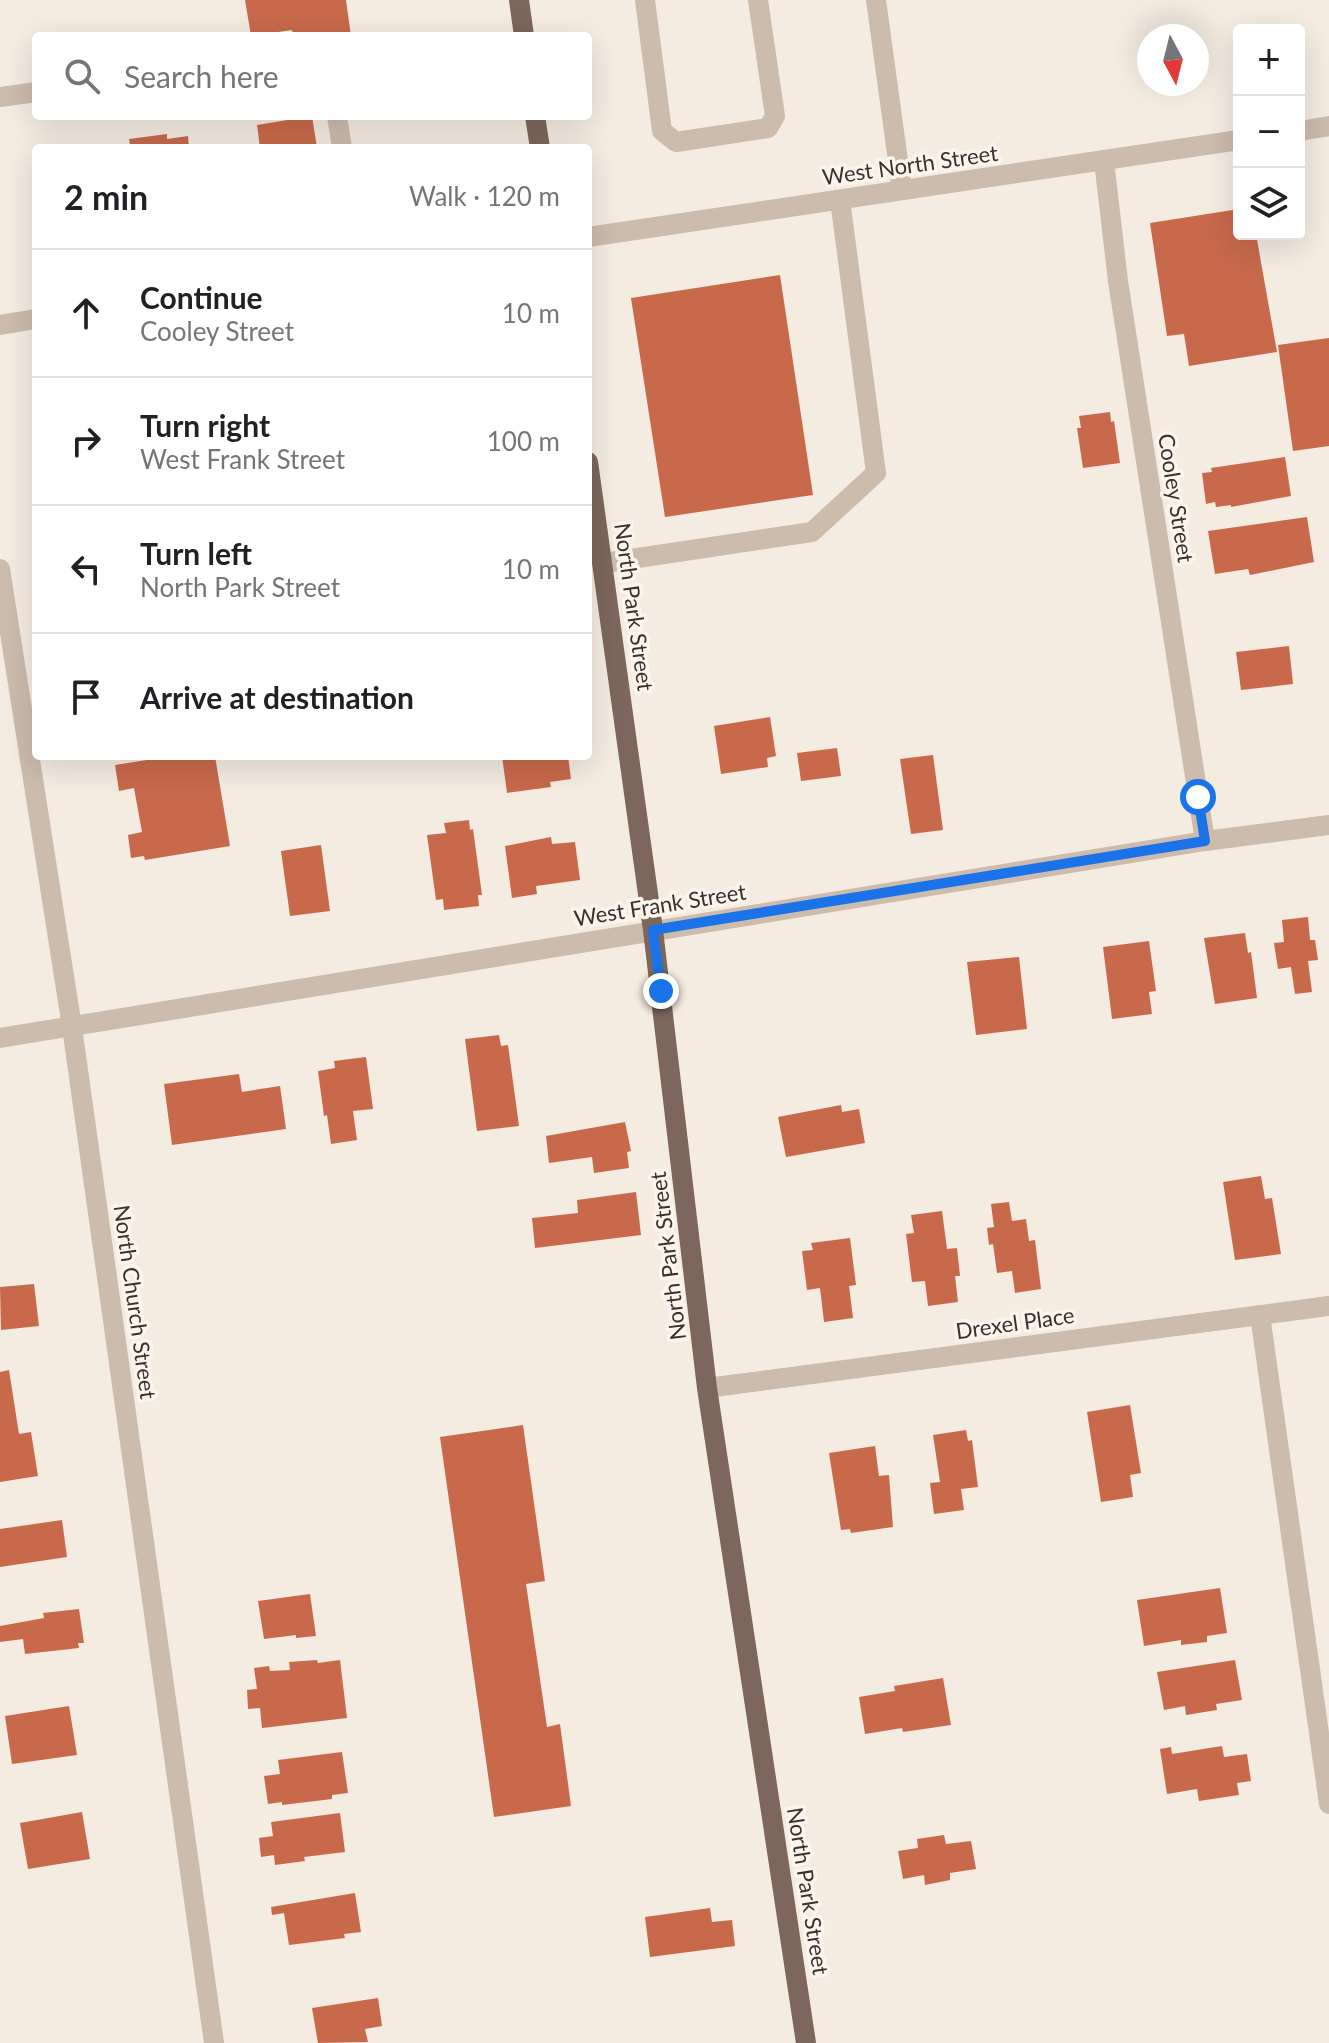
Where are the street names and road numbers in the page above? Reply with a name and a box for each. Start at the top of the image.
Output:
street label: West North Street [820,139,999,190]
street label: Cooley Street [1153,431,1200,564]
street label: North Park Street [609,521,660,693]
street label: West Frank Street [572,878,748,931]
street label: North Park Street [644,1170,691,1342]
street label: North Church Street [108,1203,163,1401]
street label: Drexel Place [954,1301,1076,1344]
street label: North Park Street [782,1805,835,1977]

